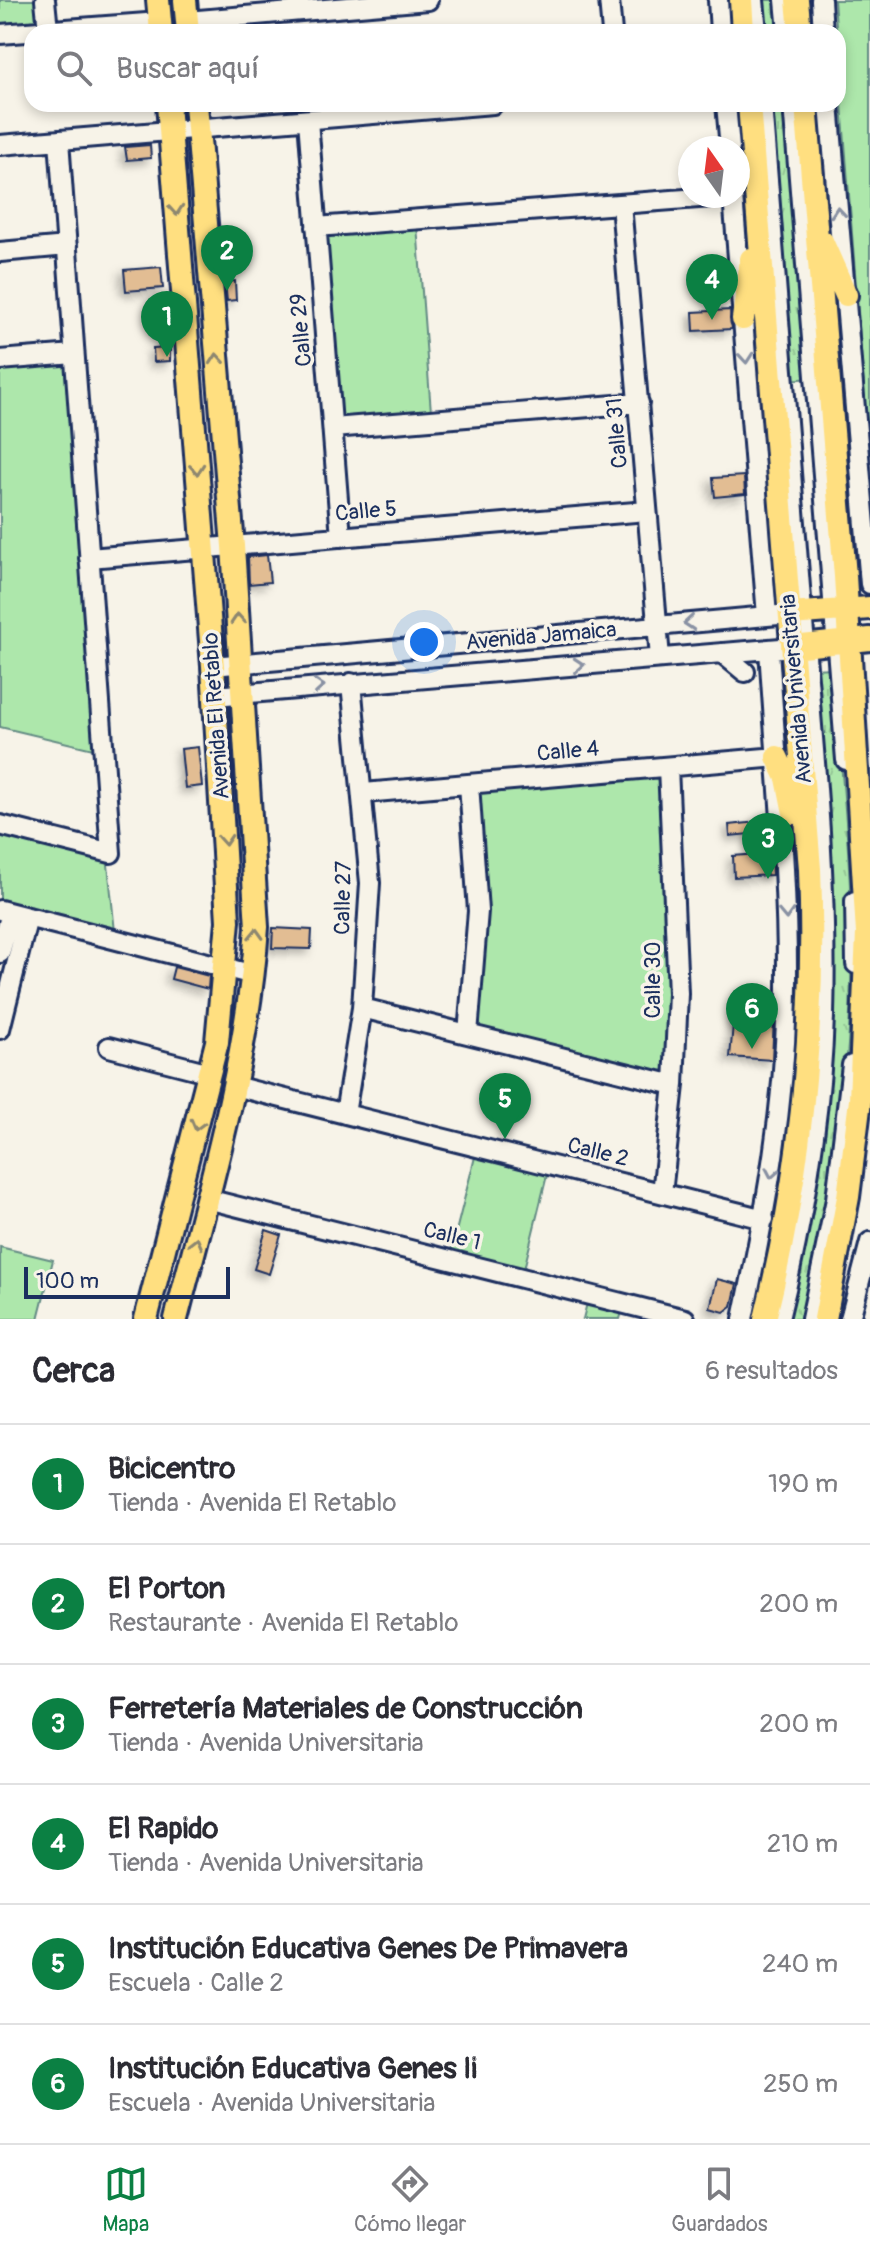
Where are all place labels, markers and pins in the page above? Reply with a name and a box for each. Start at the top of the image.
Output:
pin: 2 [201,225,253,291]
pin: 4 [686,254,738,320]
pin: 1 [141,291,193,357]
pin: 3 [742,813,794,879]
pin: 6 [726,983,778,1049]
pin: 5 [479,1073,531,1139]

